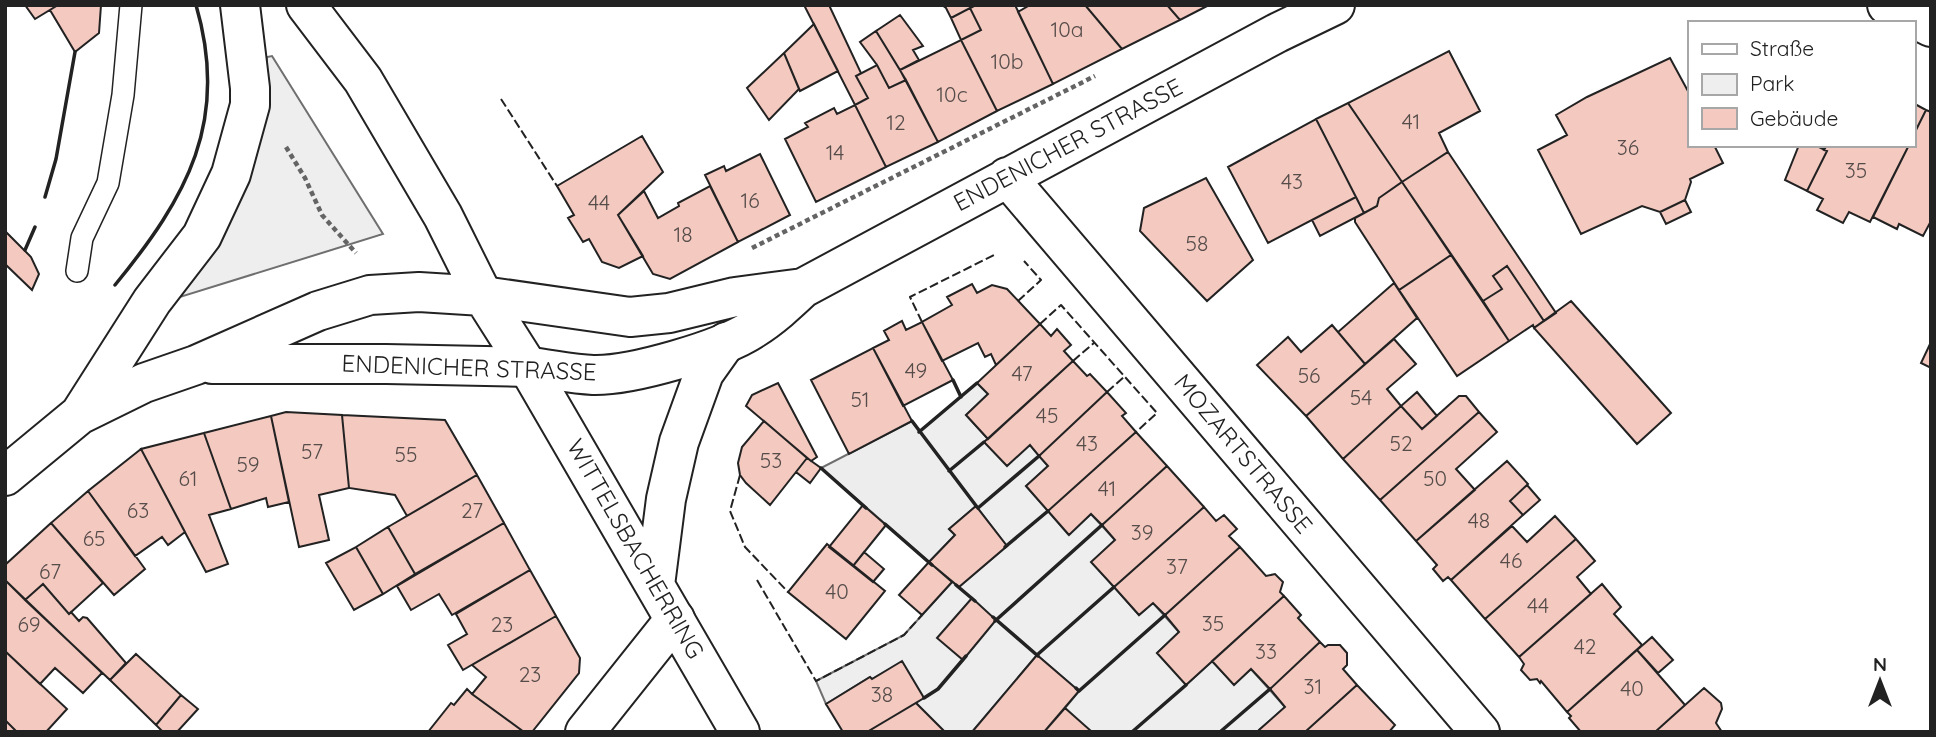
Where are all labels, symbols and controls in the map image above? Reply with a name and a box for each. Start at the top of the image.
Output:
house number: 10a [1051,16,1084,42]
legend [1688,21,1915,147]
text: Straße [1750,35,1814,61]
house number: 10b [991,48,1024,74]
text: Park [1750,70,1794,96]
street label: ENDENICHER STRASSE [948,71,1187,217]
house number: 10c [936,81,968,107]
text: Gebäude [1750,105,1838,131]
house number: 41 [1402,108,1420,134]
house number: 12 [886,109,906,135]
house number: 36 [1617,134,1639,160]
house number: 14 [826,139,844,165]
house number: 35 [1845,157,1867,183]
house number: 43 [1281,168,1303,194]
house number: 16 [740,187,760,213]
house number: 44 [588,189,610,215]
house number: 18 [673,221,693,247]
house number: 58 [1186,230,1208,256]
street label: ENDENICHER STRASSE [341,348,597,386]
house number: 49 [905,357,927,383]
house number: 47 [1011,360,1033,386]
house number: 56 [1298,362,1320,388]
street label: MOZARTSTRASSE [1168,367,1319,539]
house number: 54 [1350,384,1372,410]
house number: 51 [850,386,870,412]
house number: 45 [1036,402,1058,428]
house number: 43 [1076,430,1098,456]
house number: 52 [1389,430,1413,456]
street label: WITTELSBACHERRING [561,433,711,664]
house number: 57 [301,438,323,464]
house number: 55 [395,441,417,467]
house number: 53 [760,447,782,473]
house number: 59 [236,451,260,477]
house number: 61 [179,465,197,491]
house number: 50 [1423,465,1447,491]
house number: 41 [1098,475,1116,501]
house number: 63 [127,497,149,523]
house number: 27 [461,497,483,523]
house number: 48 [1468,507,1490,533]
house number: 39 [1131,519,1153,545]
house number: 65 [83,525,105,551]
house number: 46 [1500,547,1522,573]
house number: 37 [1166,553,1188,579]
house number: 67 [39,558,61,584]
house number: 40 [825,578,849,604]
house number: 44 [1527,592,1549,618]
house number: 35 [1202,610,1224,636]
house number: 69 [17,611,41,637]
house number: 23 [491,611,513,637]
house number: 42 [1574,633,1596,659]
house number: 33 [1255,638,1277,664]
north arrow [1845,646,1915,716]
text: N [1873,652,1887,676]
house number: 23 [519,661,541,687]
house number: 31 [1304,673,1322,699]
house number: 40 [1620,675,1644,701]
house number: 38 [871,681,893,707]

